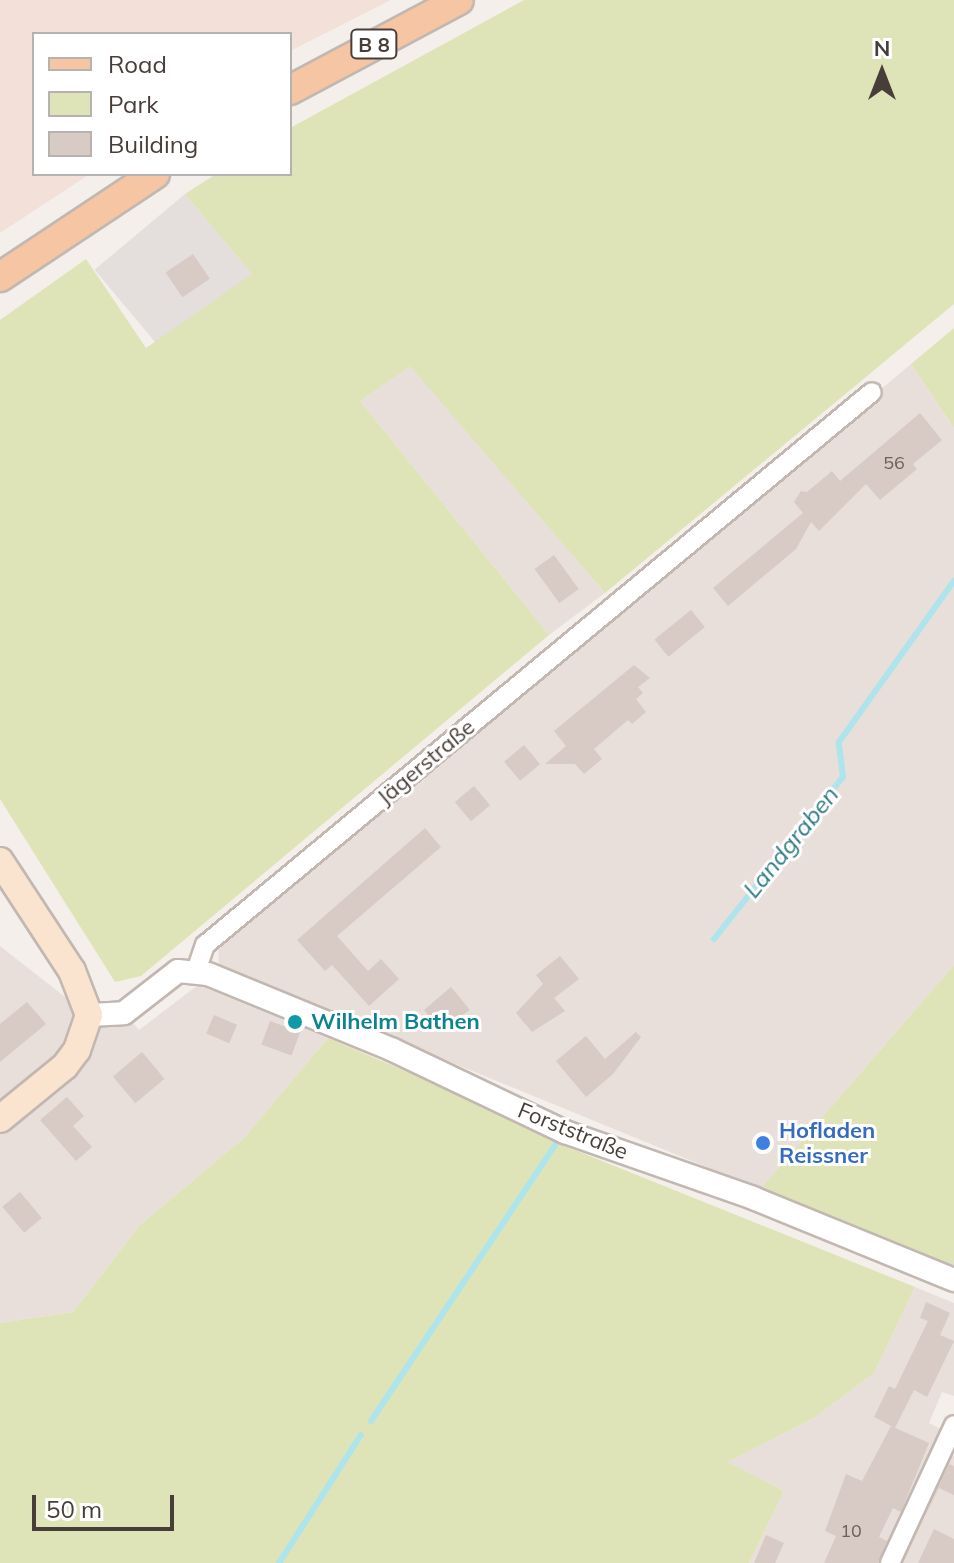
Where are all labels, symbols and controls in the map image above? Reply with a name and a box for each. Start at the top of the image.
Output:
road number: B 8 [350,28,398,60]
legend [32,32,292,176]
north arrow [842,32,922,112]
text: N [874,34,890,62]
text: Road [108,49,167,79]
text: Park [108,89,159,119]
text: Building [108,129,198,159]
house number: 56 [883,452,905,474]
street label: Jägerstraße [372,714,480,810]
water label: Landgraben [737,781,845,903]
place label: Wilhelm Bathen [311,1009,480,1035]
marker: Wilhelm Bathen [286,1013,304,1031]
street label: Forststraße [514,1097,632,1165]
place label: Hofladen Reissner [779,1117,875,1168]
marker: Hofladen Reissner [754,1134,772,1152]
scale bar [36,1479,178,1529]
text: 50 m [46,1494,102,1524]
house number: 10 [840,1520,862,1542]

